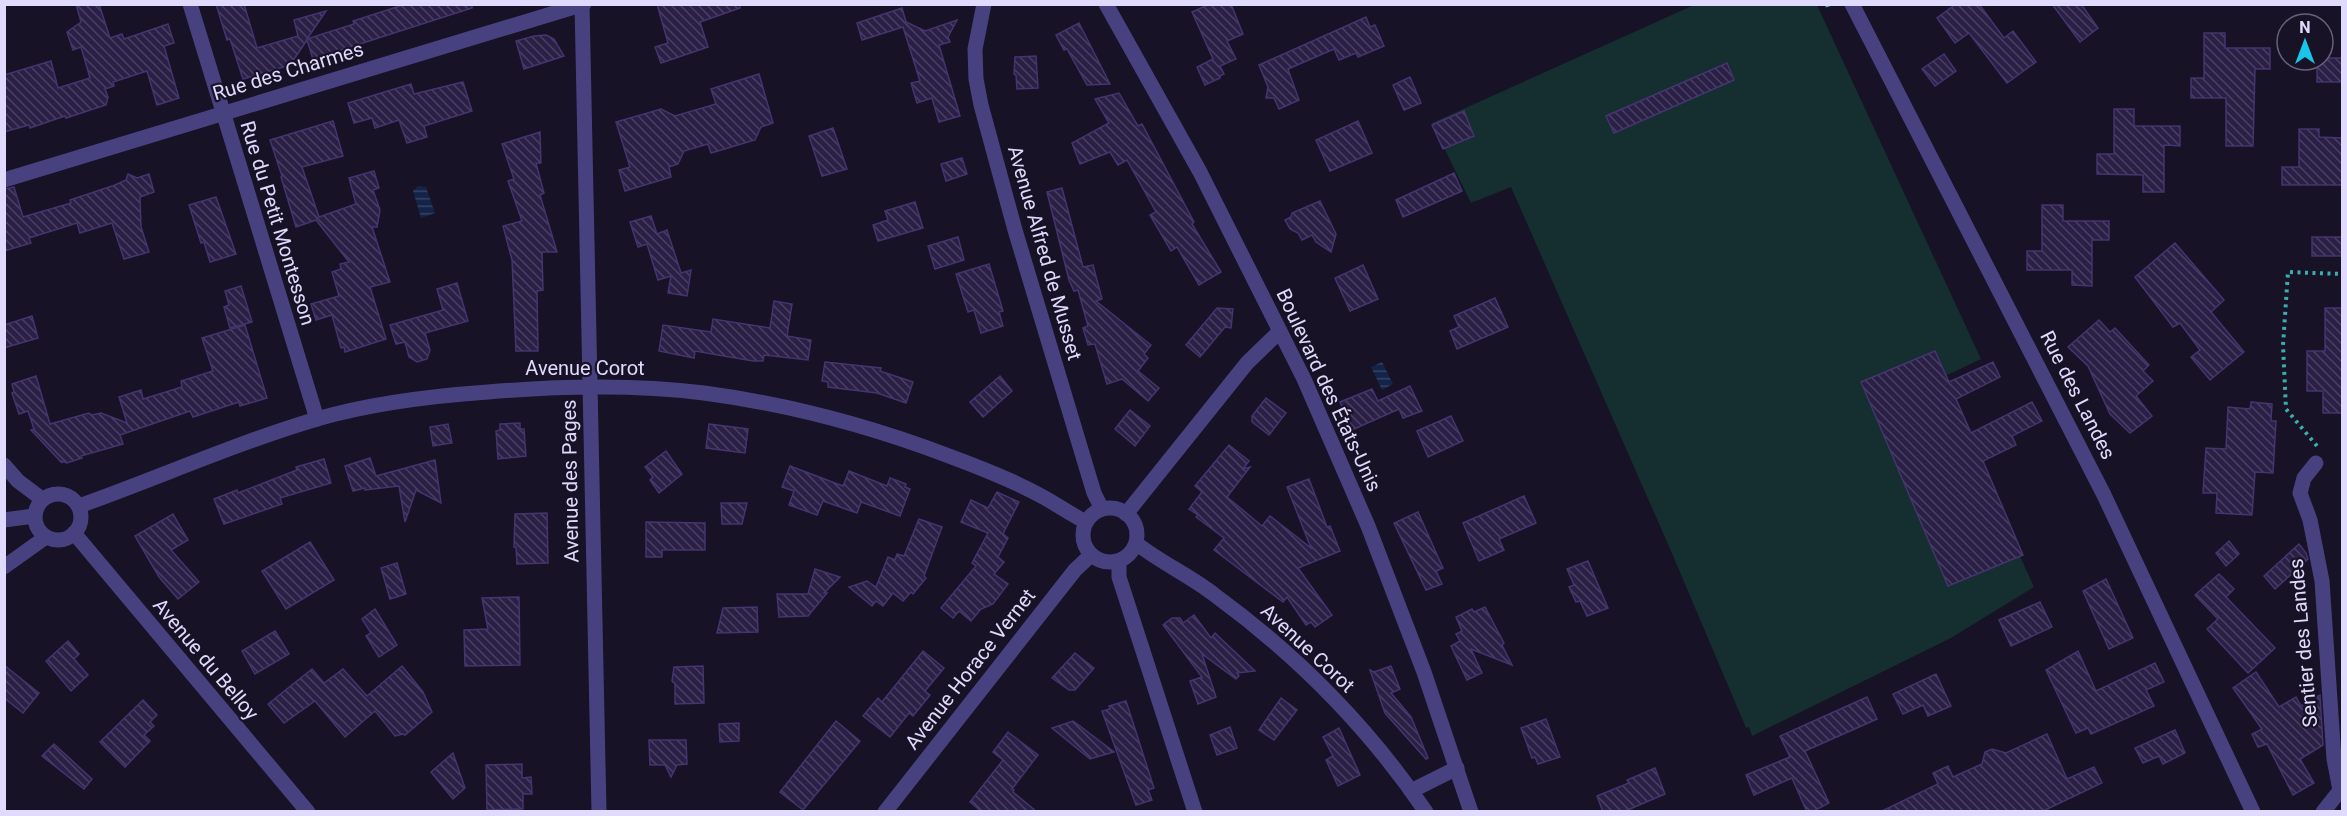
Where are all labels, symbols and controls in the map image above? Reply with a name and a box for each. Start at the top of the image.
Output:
north arrow [2275,12,2335,72]
text: N [2299,18,2311,37]
street label: Rue des Charmes [210,37,366,105]
street label: Rue du Petit Montesson [235,118,321,328]
street label: Avenue Alfred de Musset [1003,143,1087,363]
street label: Boulevard des États-Unis [1271,285,1387,495]
street label: Rue des Landes [2035,327,2121,463]
street label: Avenue Corot [525,356,645,380]
street label: Avenue des Pages [557,399,583,563]
street label: Sentier des Landes [2284,558,2322,728]
street label: Avenue Horace Vernet [900,584,1040,754]
street label: Avenue du Belloy [148,593,264,725]
street label: Avenue Corot [1256,599,1360,697]

